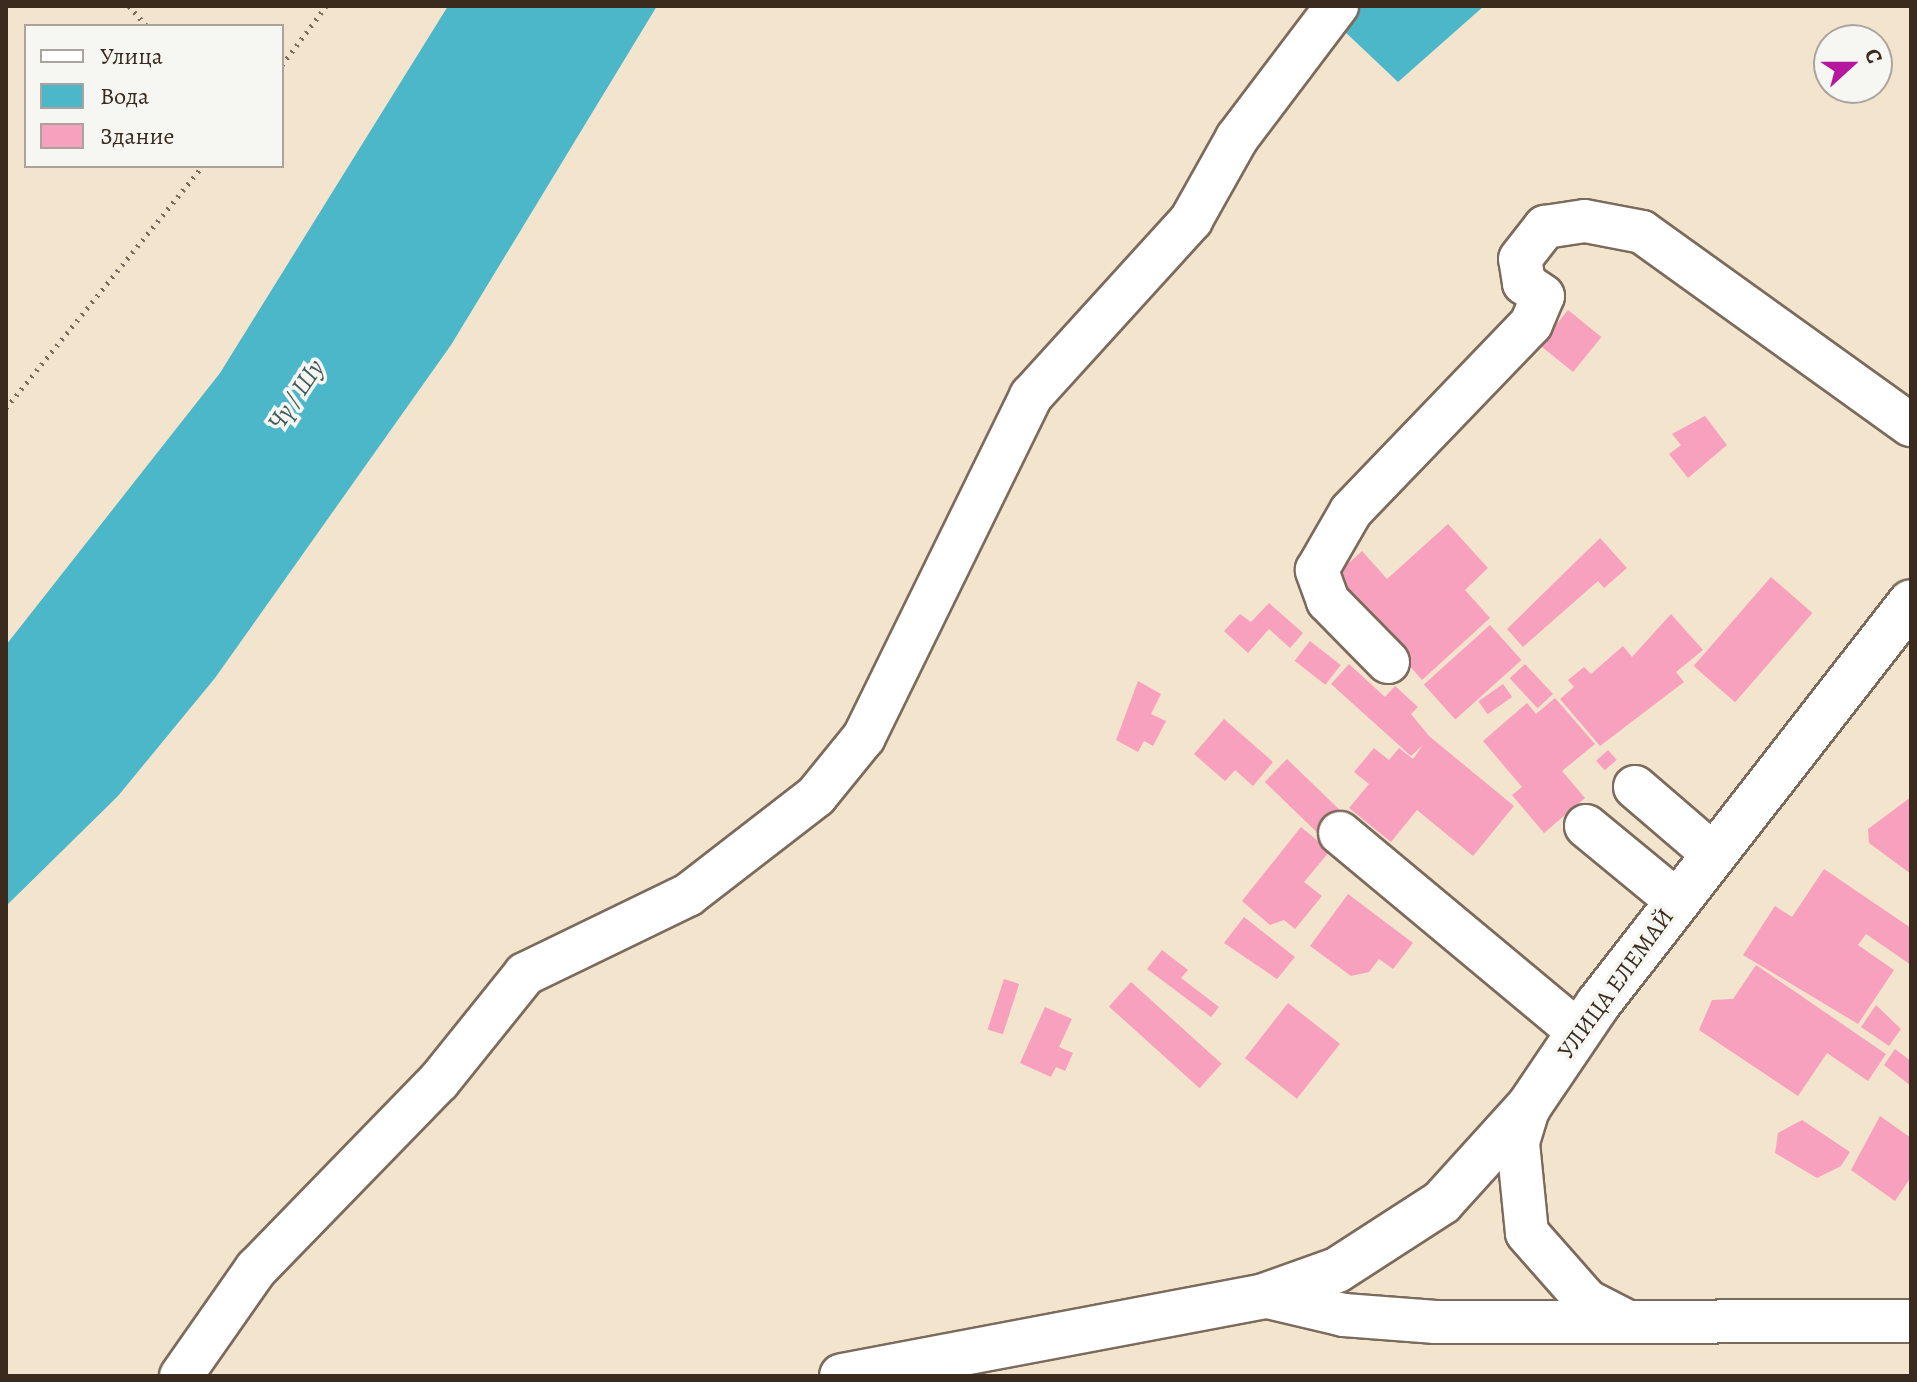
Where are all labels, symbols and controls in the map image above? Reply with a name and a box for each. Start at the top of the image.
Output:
legend [24,24,284,168]
north arrow [1813,24,1893,104]
text: Улица [100,40,163,72]
text: С [1857,44,1890,68]
text: Вода [100,80,149,112]
text: Здание [100,120,175,152]
water label: Чү / Шу [261,354,331,436]
street label: УЛИЦА ЕЛЕМАЙ [1552,903,1680,1065]

